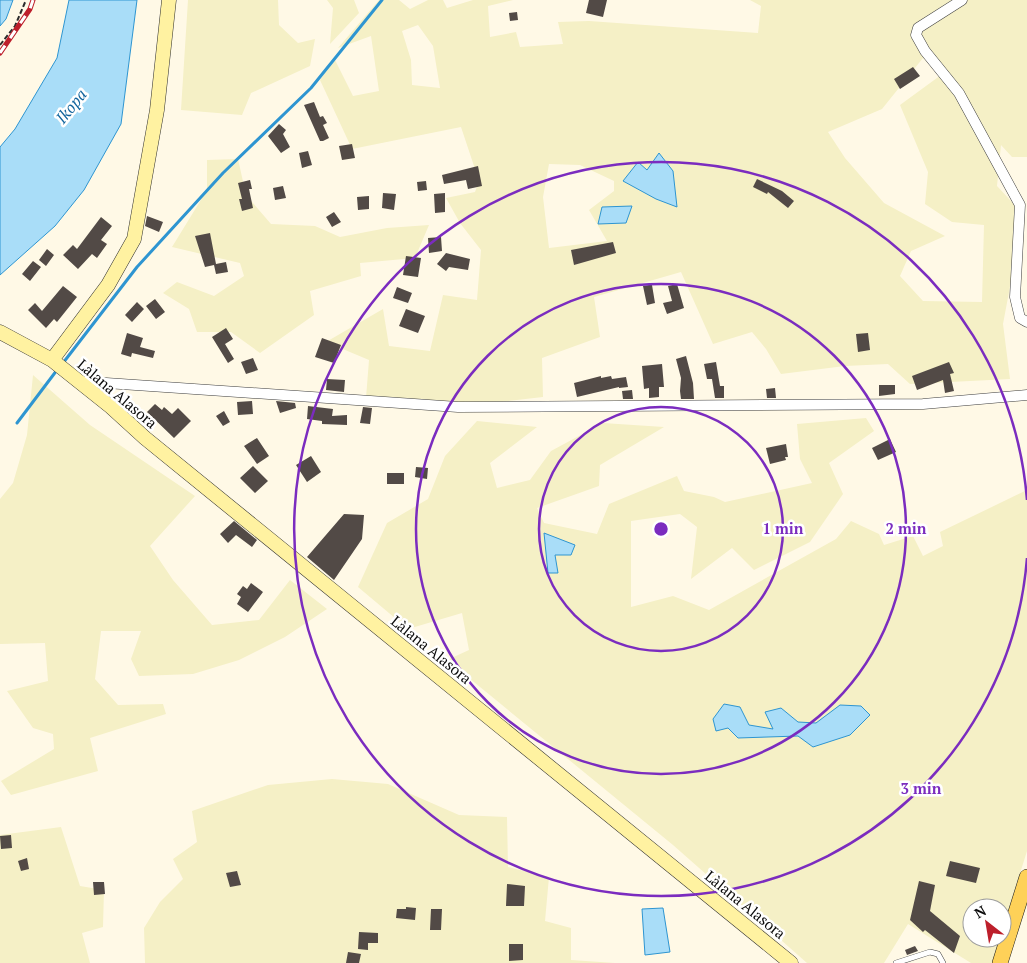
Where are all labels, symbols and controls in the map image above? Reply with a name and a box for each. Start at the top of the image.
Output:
water label: Ikopa [50,84,92,129]
street label: Làlana Alasora [74,354,162,433]
text: 1 min [762,518,804,538]
text: 2 min [885,518,927,538]
centre of rings [652,520,670,538]
street label: Làlana Alasora [387,611,476,688]
text: 3 min [900,778,942,798]
street label: Làlana Alasora [701,866,790,943]
north arrow [962,898,1012,948]
text: N [971,900,990,922]

